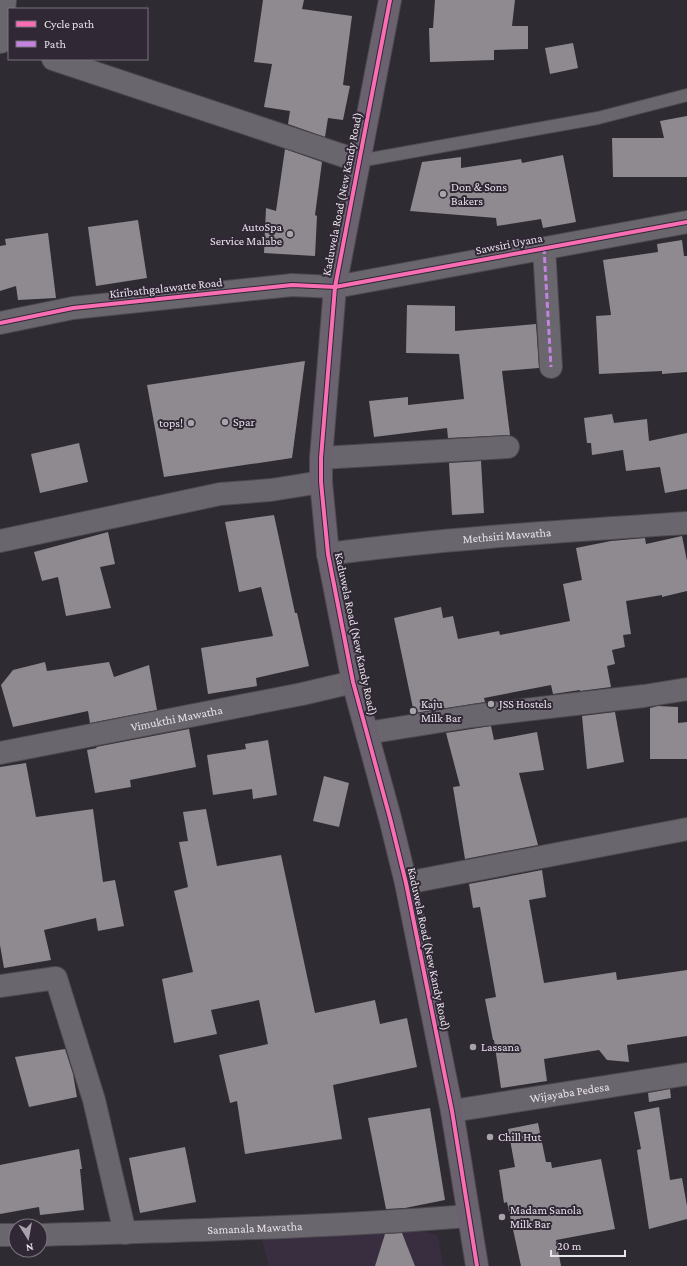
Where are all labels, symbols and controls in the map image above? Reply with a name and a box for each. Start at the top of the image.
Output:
legend [8,8,148,60]
text: Cycle path [44,17,95,31]
text: Path [44,37,66,51]
street label: Kaduwela Road (New Kandy Road) [319,111,365,277]
place label: Don & Sons Bakers [451,180,507,208]
marker: Don & Sons Bakers [438,189,448,199]
place label: AutoSpa Service Malabe [210,220,282,248]
marker: AutoSpa Service Malabe [285,229,295,239]
street label: Sawsiri Uyana [474,231,544,257]
street label: Kiribathgalawatte Road [109,275,224,301]
place label: Spar [233,415,255,429]
place label: tops! [159,416,183,430]
marker: Spar [220,417,230,427]
marker: tops! [186,418,196,428]
street label: Methsiri Mawatha [462,525,552,546]
street label: Kaduwela Road (New Kandy Road) [332,551,380,717]
place label: Kaju Milk Bar [421,697,462,725]
place label: JSS Hostels [498,697,552,711]
marker: JSS Hostels [486,699,496,709]
street label: Vimukthi Mawatha [130,703,224,734]
marker: Kaju Milk Bar [408,706,418,716]
street label: Kaduwela Road (New Kandy Road) [405,866,453,1032]
place label: Lassana [481,1040,520,1054]
marker: Lassana [468,1042,478,1052]
street label: Wijayaba Pedesa [529,1079,611,1106]
place label: Chill Hut [498,1130,542,1144]
marker: Chill Hut [485,1132,495,1142]
place label: Madam Sanola Milk Bar [510,1203,582,1231]
marker: Madam Sanola Milk Bar [497,1212,507,1222]
north arrow [8,1218,48,1258]
street label: Samanala Mawatha [207,1219,303,1237]
scale bar [551,1232,625,1258]
text: 20 m [557,1239,582,1253]
text: N [25,1241,35,1255]

